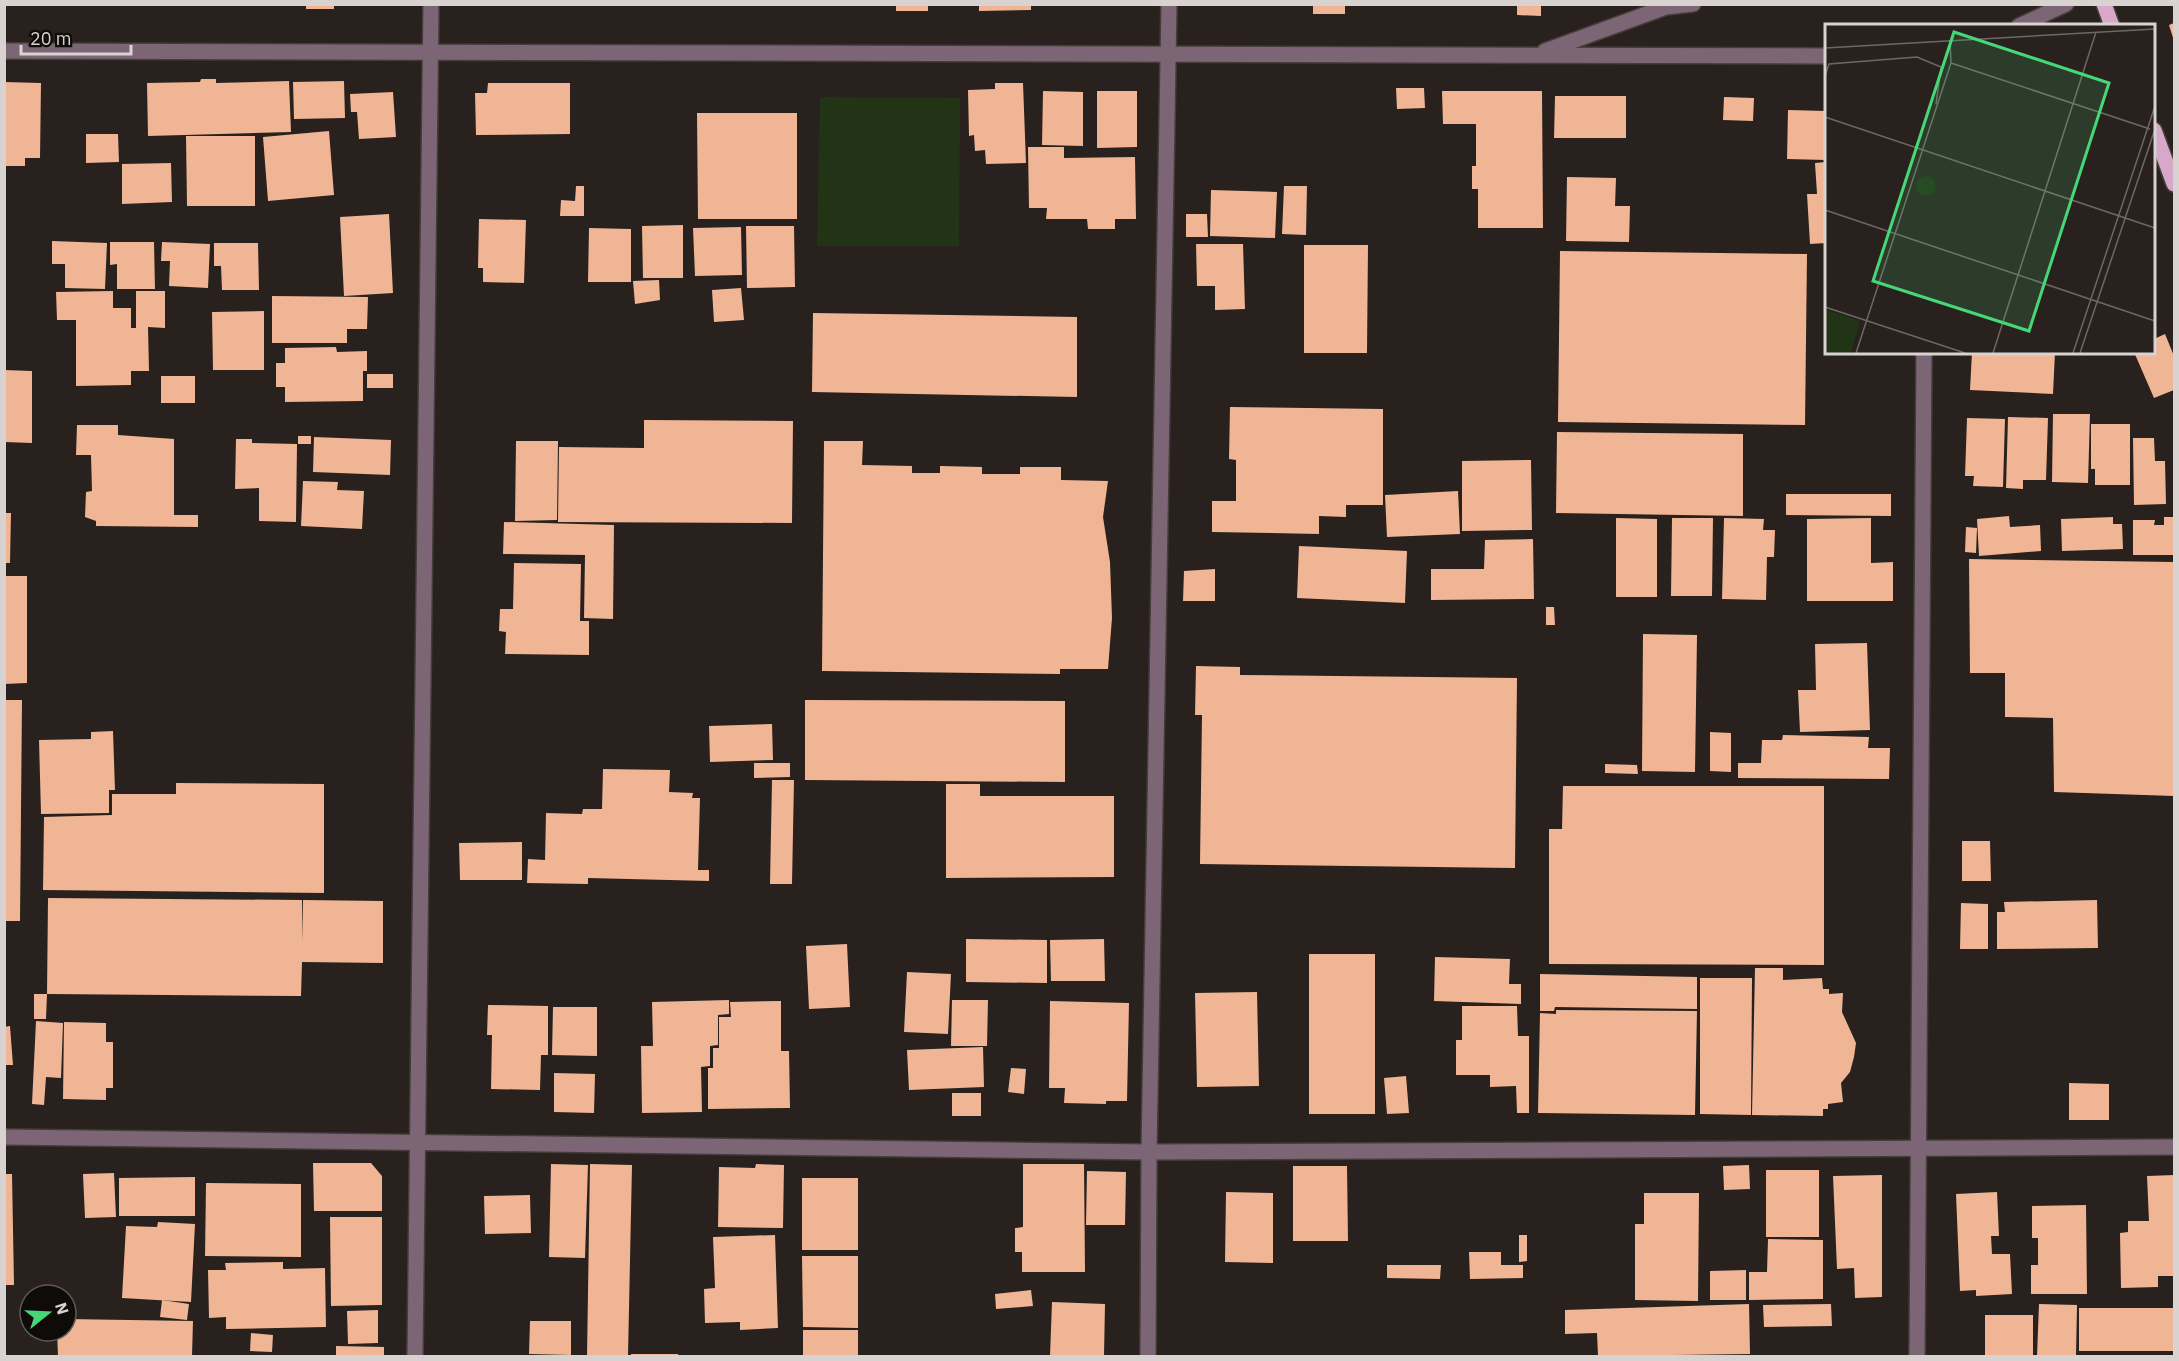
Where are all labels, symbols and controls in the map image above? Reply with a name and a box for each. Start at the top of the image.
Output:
scale bar [21,18,130,56]
inset map [1825,24,2155,354]
text: 20 m [30,27,72,50]
north arrow [18,1283,78,1343]
text: N [51,1300,74,1317]

